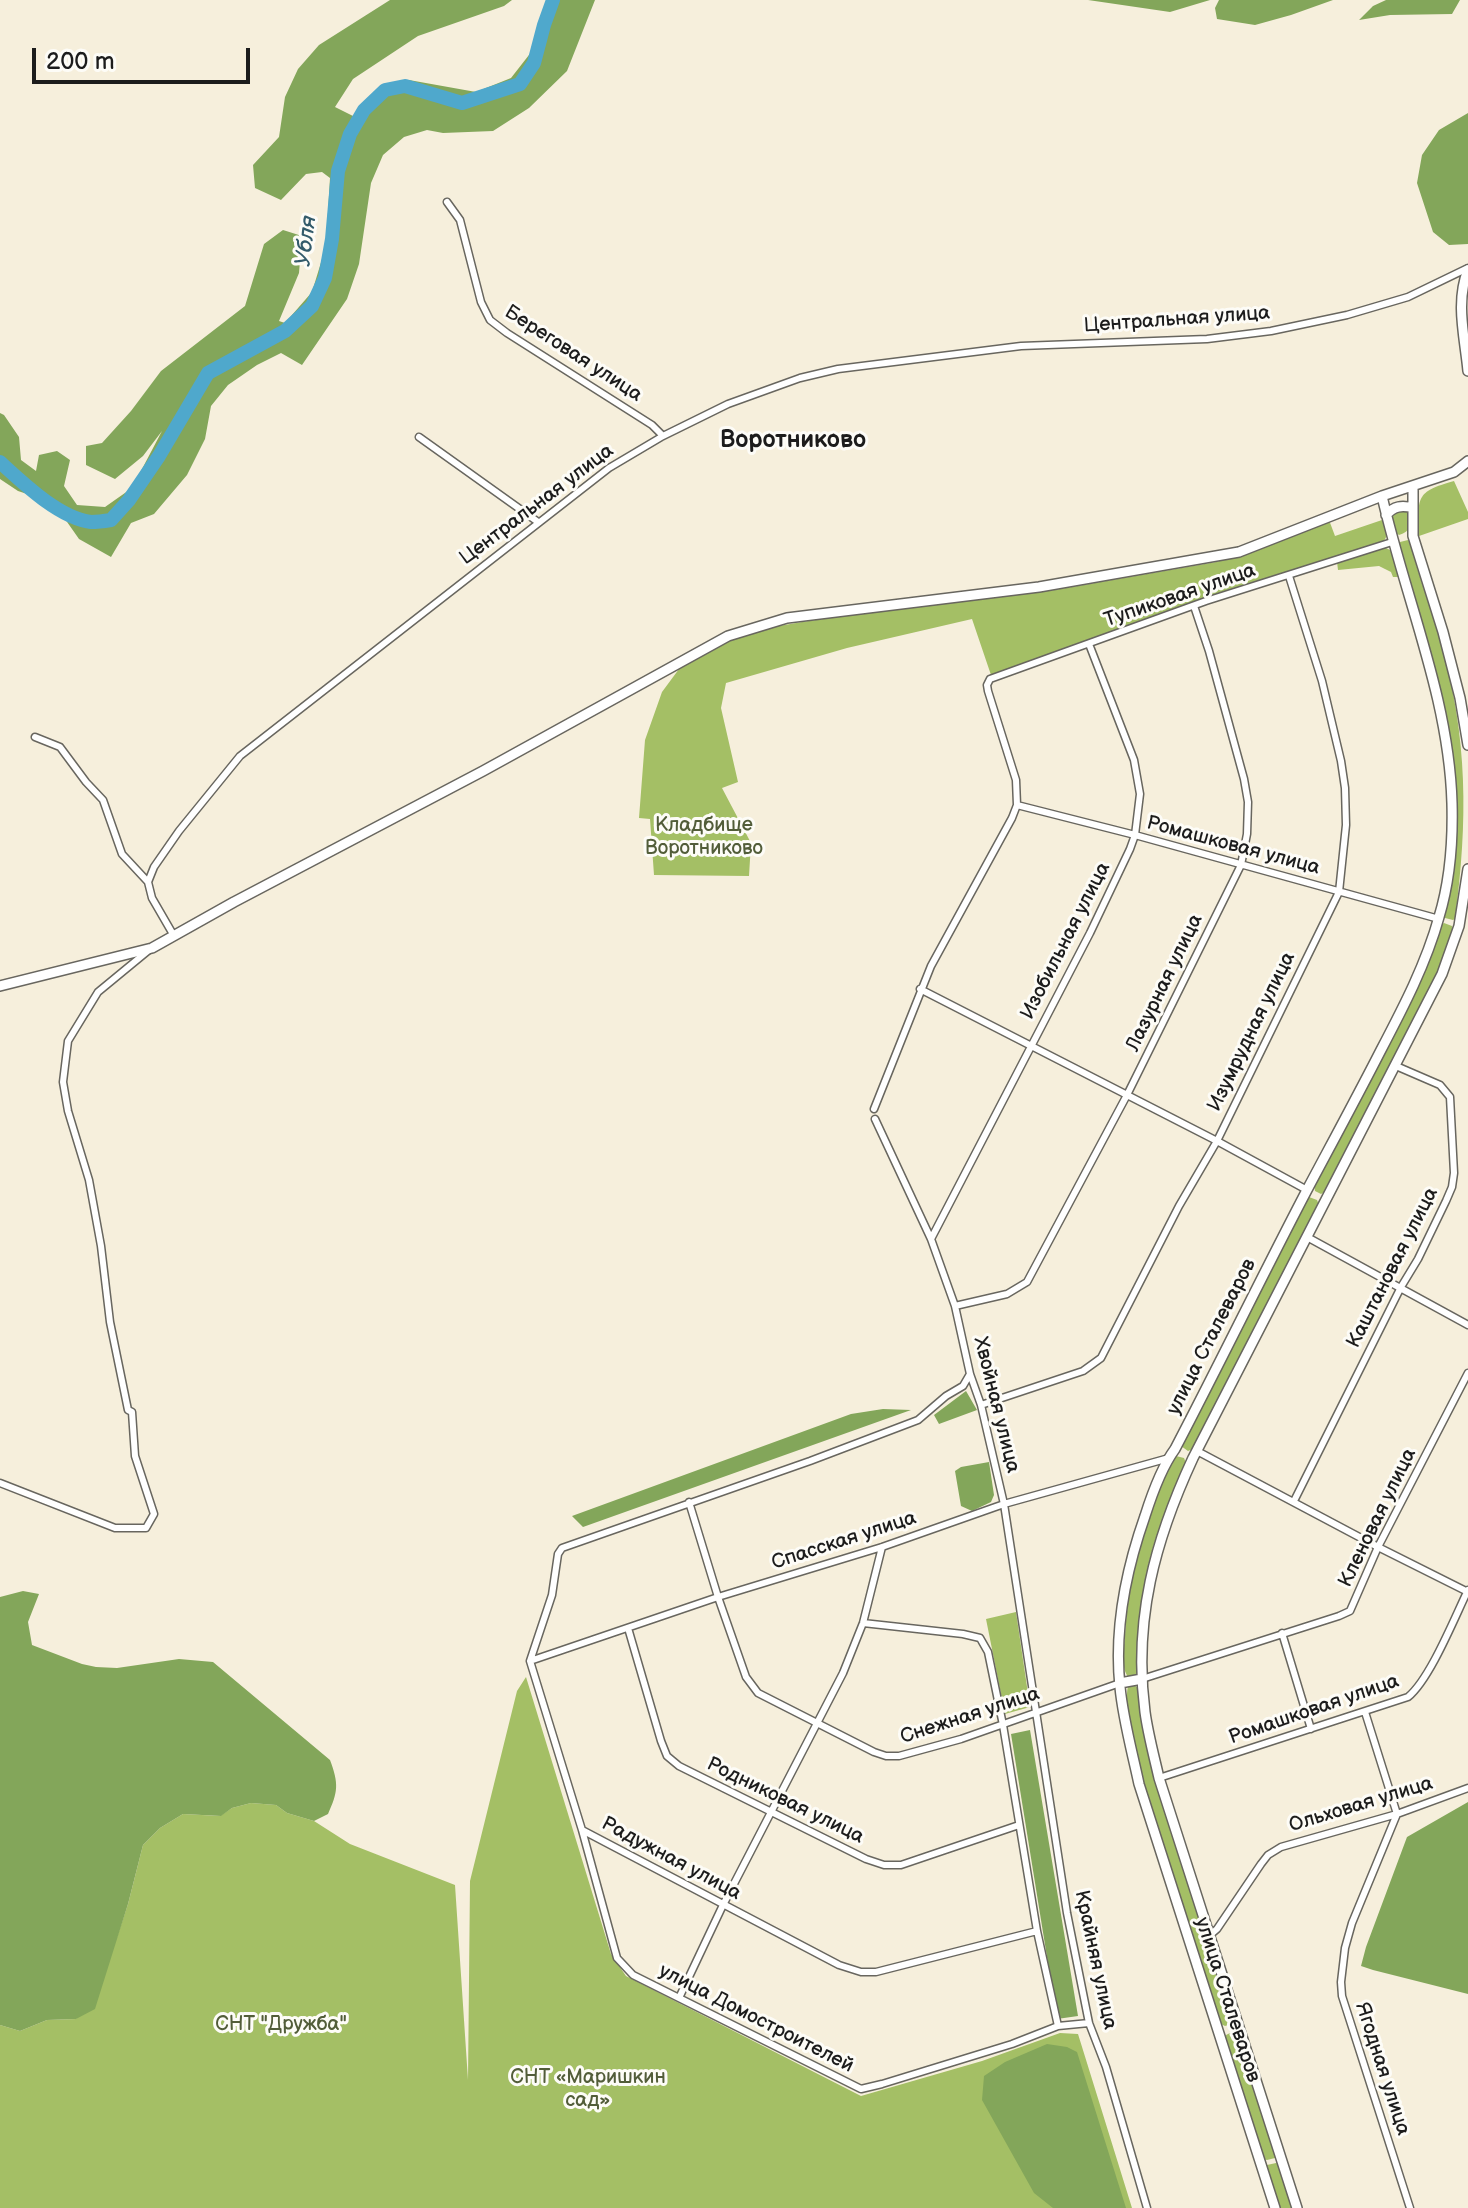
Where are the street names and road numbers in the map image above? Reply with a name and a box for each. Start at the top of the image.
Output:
street label: Береговая улица [500,301,646,407]
street label: Центральная улица [1083,302,1271,338]
street label: Центральная улица [455,439,619,571]
street label: Тупиковая улица [1101,559,1259,633]
street label: Ромашковая улица [1144,811,1322,881]
street label: Изобильная улица [1016,858,1116,1024]
street label: Лазурная улица [1121,910,1209,1056]
street label: Изумрудная улица [1203,948,1301,1116]
street label: Каштановая улица [1342,1184,1444,1352]
street label: улица Сталеваров [1162,1255,1262,1419]
street label: Хвойная улица [967,1334,1025,1476]
street label: Кленовая улица [1334,1445,1422,1591]
street label: Спасская улица [769,1506,919,1576]
street label: Ромашковая улица [1226,1670,1402,1750]
street label: Снежная улица [897,1682,1043,1750]
street label: Родниковая улица [702,1753,868,1849]
street label: Ольховая улица [1286,1772,1436,1838]
street label: Радужная улица [597,1812,745,1906]
street label: Крайняя улица [1069,1888,1121,2032]
street label: улица Сталеваров [1189,1915,1265,2085]
street label: улица Домостроителей [655,1959,857,2079]
street label: Ягодная улица [1349,1999,1415,2139]

